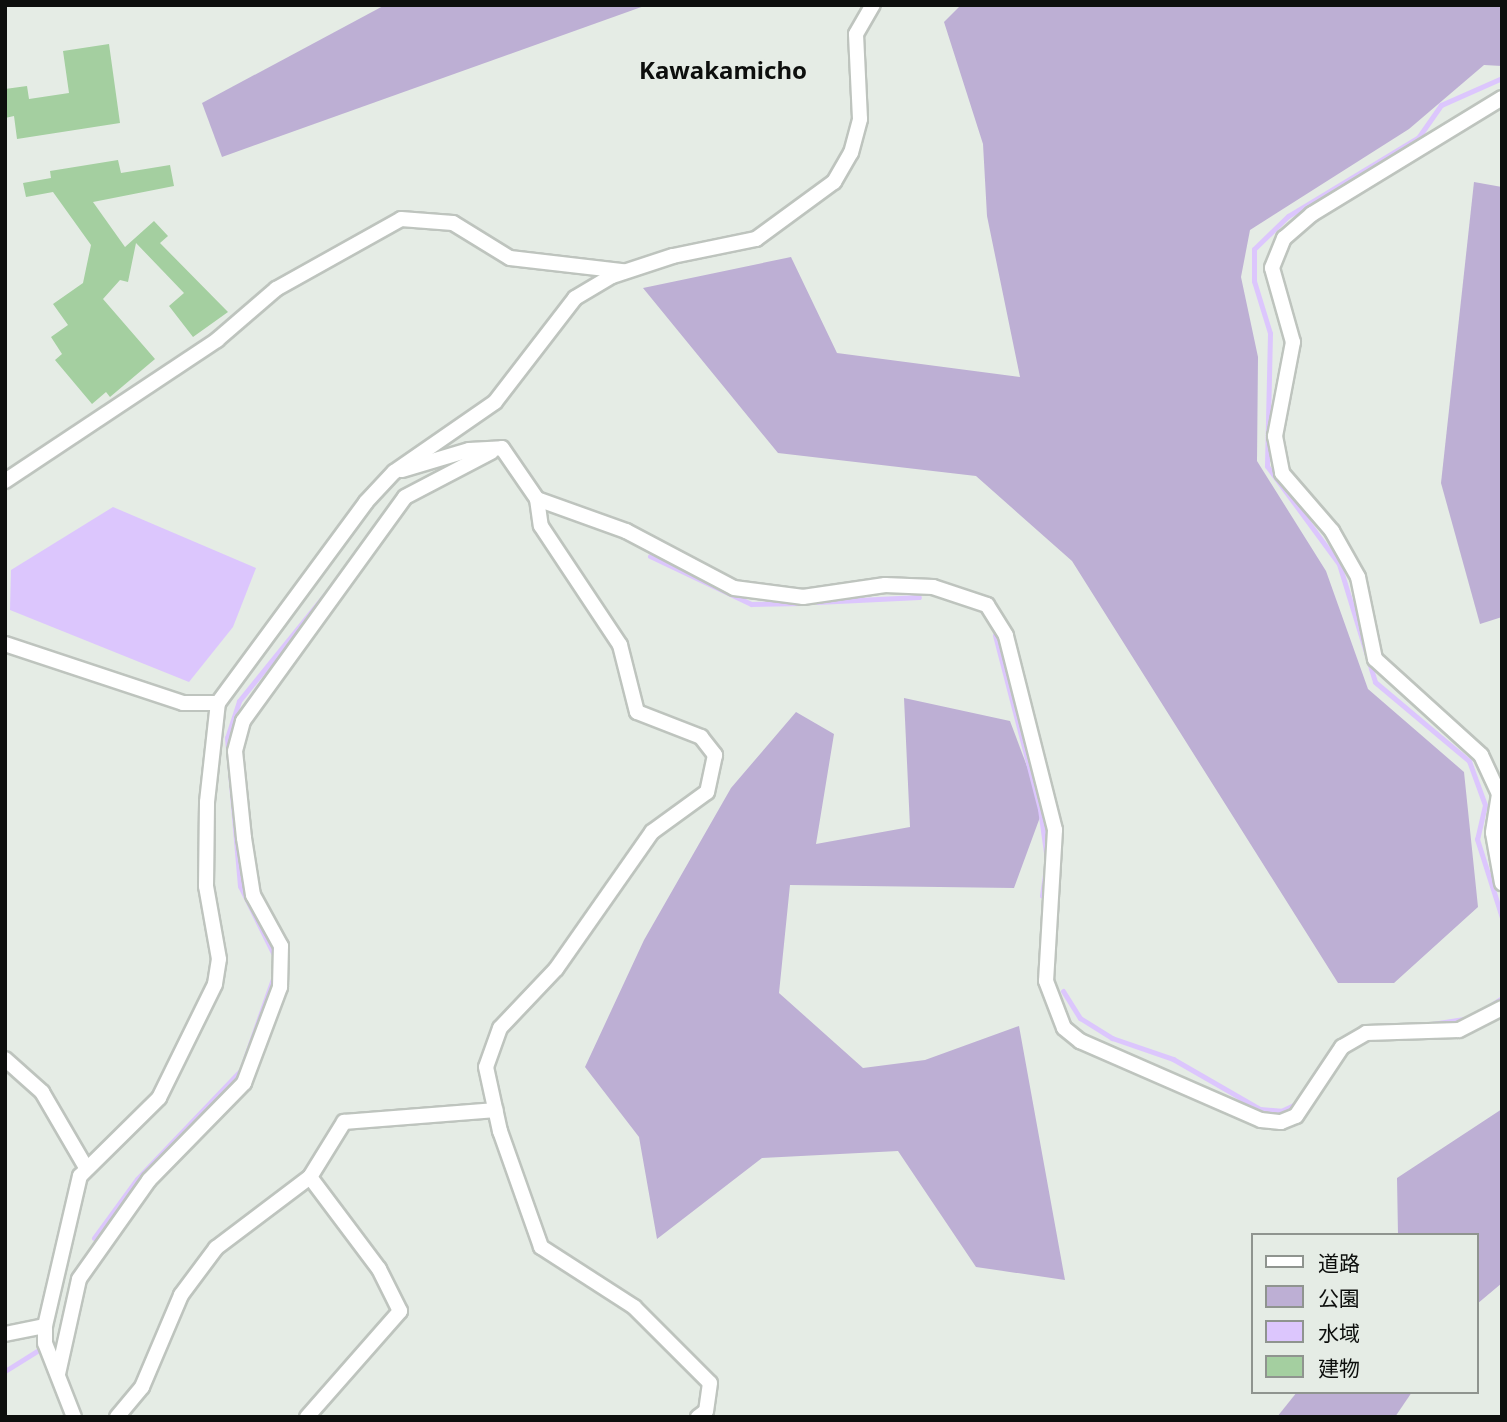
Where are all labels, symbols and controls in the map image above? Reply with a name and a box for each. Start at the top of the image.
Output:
district label: Kawakamicho [639,56,807,84]
legend [1252,1233,1479,1394]
text: 道路 [1318,1249,1360,1277]
text: 公園 [1318,1284,1360,1312]
text: 水域 [1318,1319,1360,1347]
text: 建物 [1318,1354,1360,1382]

